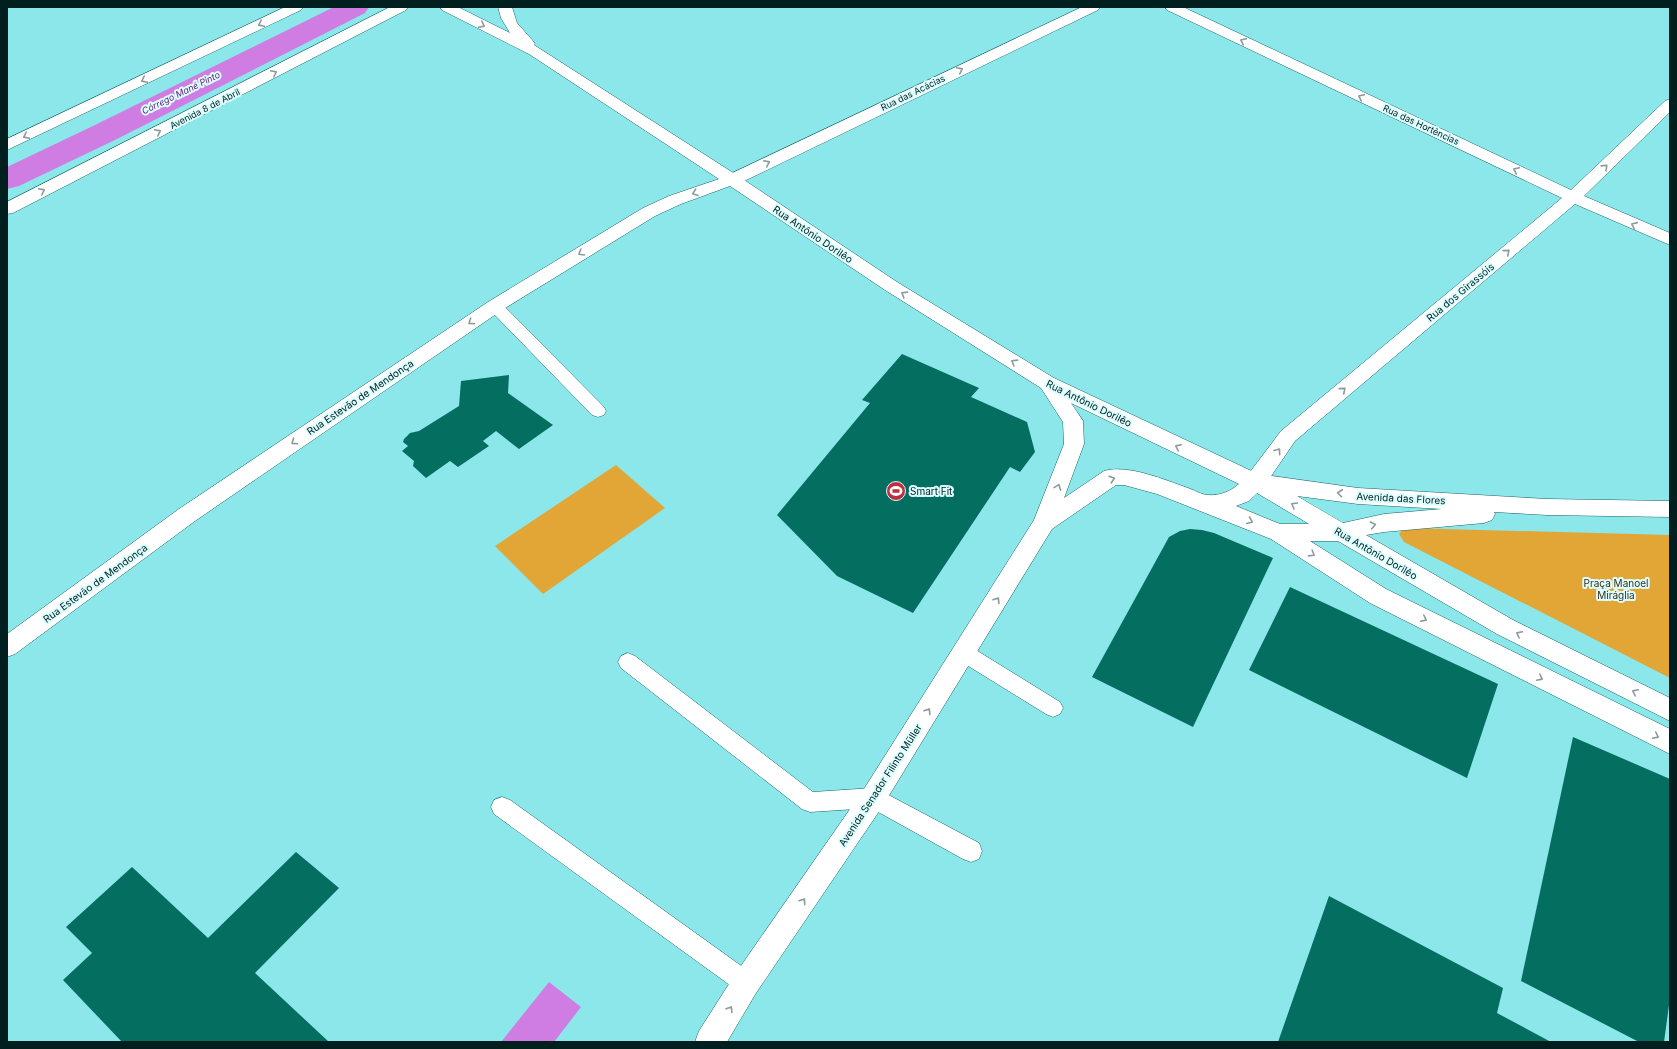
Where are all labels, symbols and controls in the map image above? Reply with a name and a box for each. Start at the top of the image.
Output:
one-way arrow [258,19,265,27]
one-way arrow [477,20,485,27]
one-way arrow [1240,38,1248,46]
one-way arrow [956,67,964,75]
water label: Córrego Mané Pinto [140,69,222,116]
one-way arrow [269,71,277,78]
street label: Rua das Acácias [879,72,947,113]
one-way arrow [140,75,148,83]
street label: Avenida 8 de Abril [168,86,242,131]
one-way arrow [1358,94,1365,102]
street label: Rua das Hortências [1381,102,1461,147]
one-way arrow [153,129,161,137]
one-way arrow [23,131,31,139]
one-way arrow [763,160,771,168]
one-way arrow [1600,164,1608,172]
one-way arrow [1513,167,1521,175]
one-way arrow [38,188,45,196]
one-way arrow [692,188,699,196]
street label: Rua Antônio Dorilêo [771,203,855,265]
one-way arrow [1631,221,1638,229]
one-way arrow [578,249,585,256]
one-way arrow [1502,250,1510,257]
street label: Rua dos Girassóis [1424,260,1496,324]
one-way arrow [901,291,908,298]
one-way arrow [468,317,475,324]
street label: Rua Estevão de Mendonça [304,357,416,437]
one-way arrow [1011,360,1018,367]
street label: Rua Antônio Dorilêo [1044,377,1134,429]
one-way arrow [1338,387,1346,394]
one-way arrow [291,438,298,445]
one-way arrow [1175,444,1182,452]
one-way arrow [1273,448,1280,455]
one-way arrow [1108,475,1115,484]
sports icon: Smart Fit [885,480,907,502]
one-way arrow [1053,483,1062,490]
place label: Smart Fit [910,485,953,497]
one-way arrow [1337,489,1343,498]
street label: Avenida das Flores [1356,490,1446,506]
one-way arrow [1291,503,1298,510]
one-way arrow [1246,517,1253,525]
one-way arrow [1370,522,1376,530]
street label: Rua Antônio Dorilêo [1332,524,1420,582]
street label: Rua Estevão de Mendonça [41,541,149,625]
one-way arrow [1308,549,1315,557]
park label: Praça Manoel Miráglia [1584,577,1648,601]
one-way arrow [992,597,1000,604]
one-way arrow [1420,614,1427,622]
one-way arrow [1516,631,1523,639]
one-way arrow [1536,673,1543,680]
one-way arrow [1632,689,1640,697]
one-way arrow [923,708,931,715]
street label: Avenida Senador Filinto Müller [836,721,924,848]
one-way arrow [1652,731,1660,739]
one-way arrow [798,898,806,905]
one-way arrow [726,1006,733,1013]

